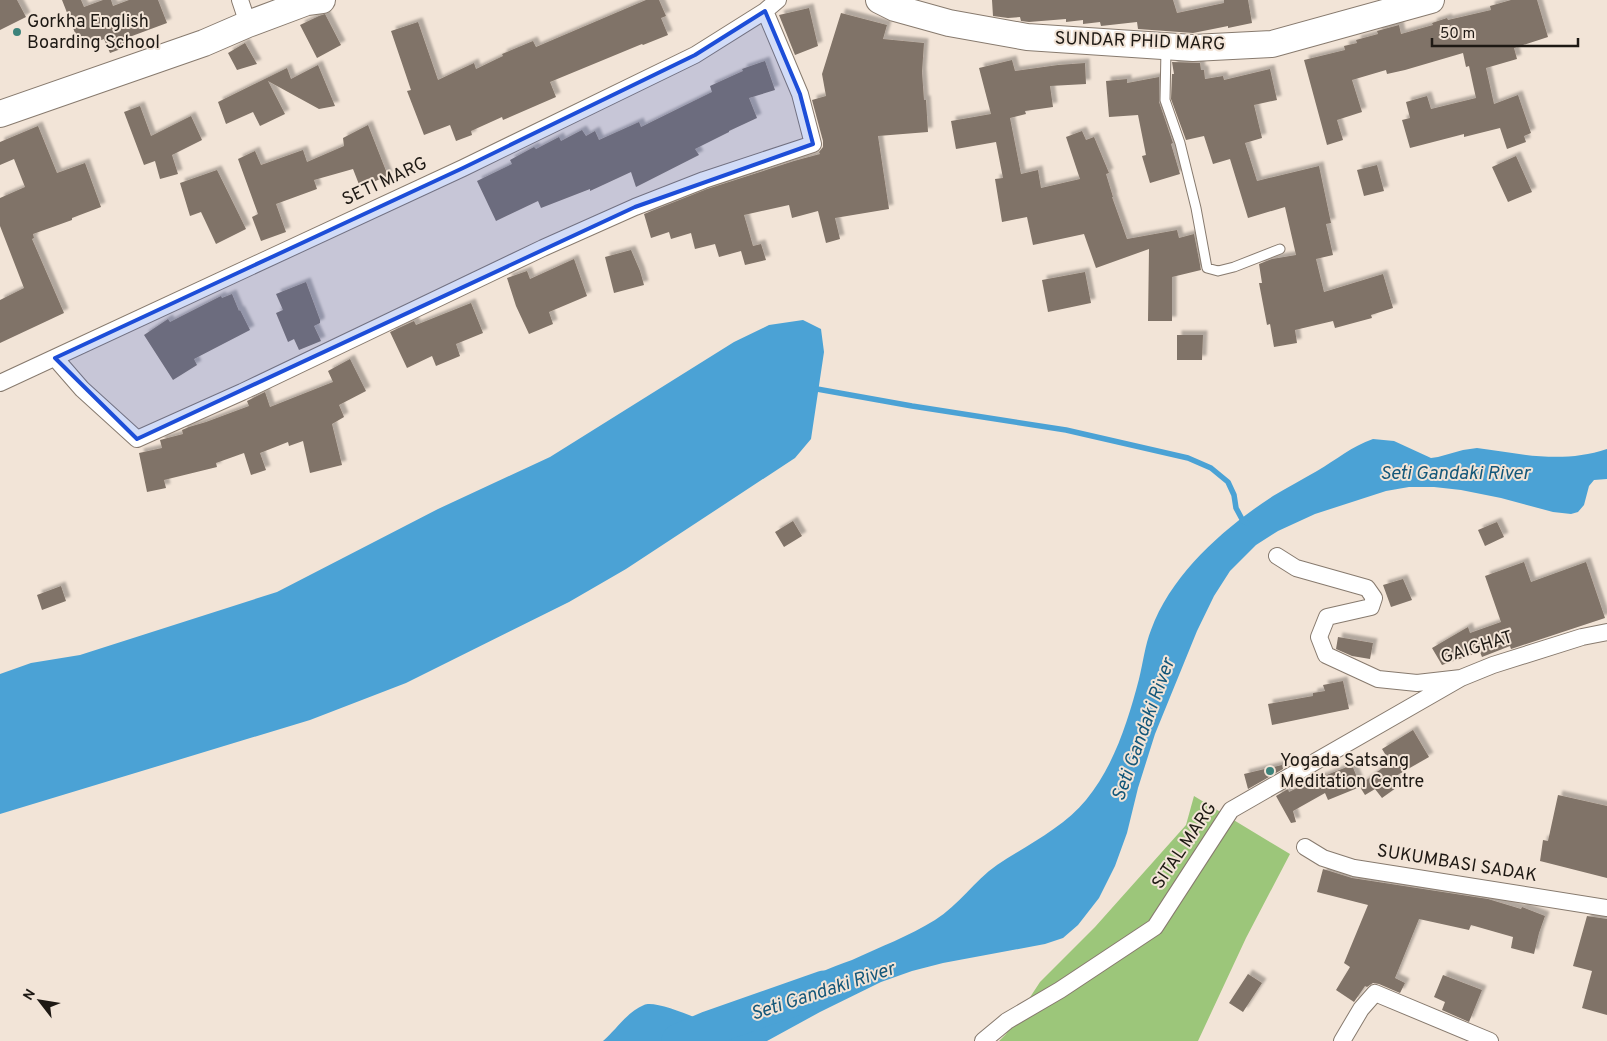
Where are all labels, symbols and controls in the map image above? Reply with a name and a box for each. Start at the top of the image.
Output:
place label: Gorkha English Boarding School [27,11,160,55]
scale bar [1432,15,1578,47]
text: 50 m [1440,25,1475,44]
marker: Gorkha English Boarding School [11,26,23,38]
street label: SUNDAR PHID MARG [1054,28,1226,56]
street label: SETI MARG [339,152,431,212]
water label: Seti Gandaki River [1380,462,1532,486]
street label: GAIGHAT [1438,626,1516,670]
water label: Seti Gandaki River [1107,654,1182,805]
place label: Yogada Satsang Meditation Centre [1280,750,1424,794]
marker: Yogada Satsang Meditation Centre [1264,765,1276,777]
street label: SITAL MARG [1147,798,1223,894]
street label: SUKUMBASI SADAK [1375,840,1539,888]
water label: Seti Gandaki River [748,957,900,1027]
north arrow [15,976,65,1026]
text: N [20,986,40,1004]

